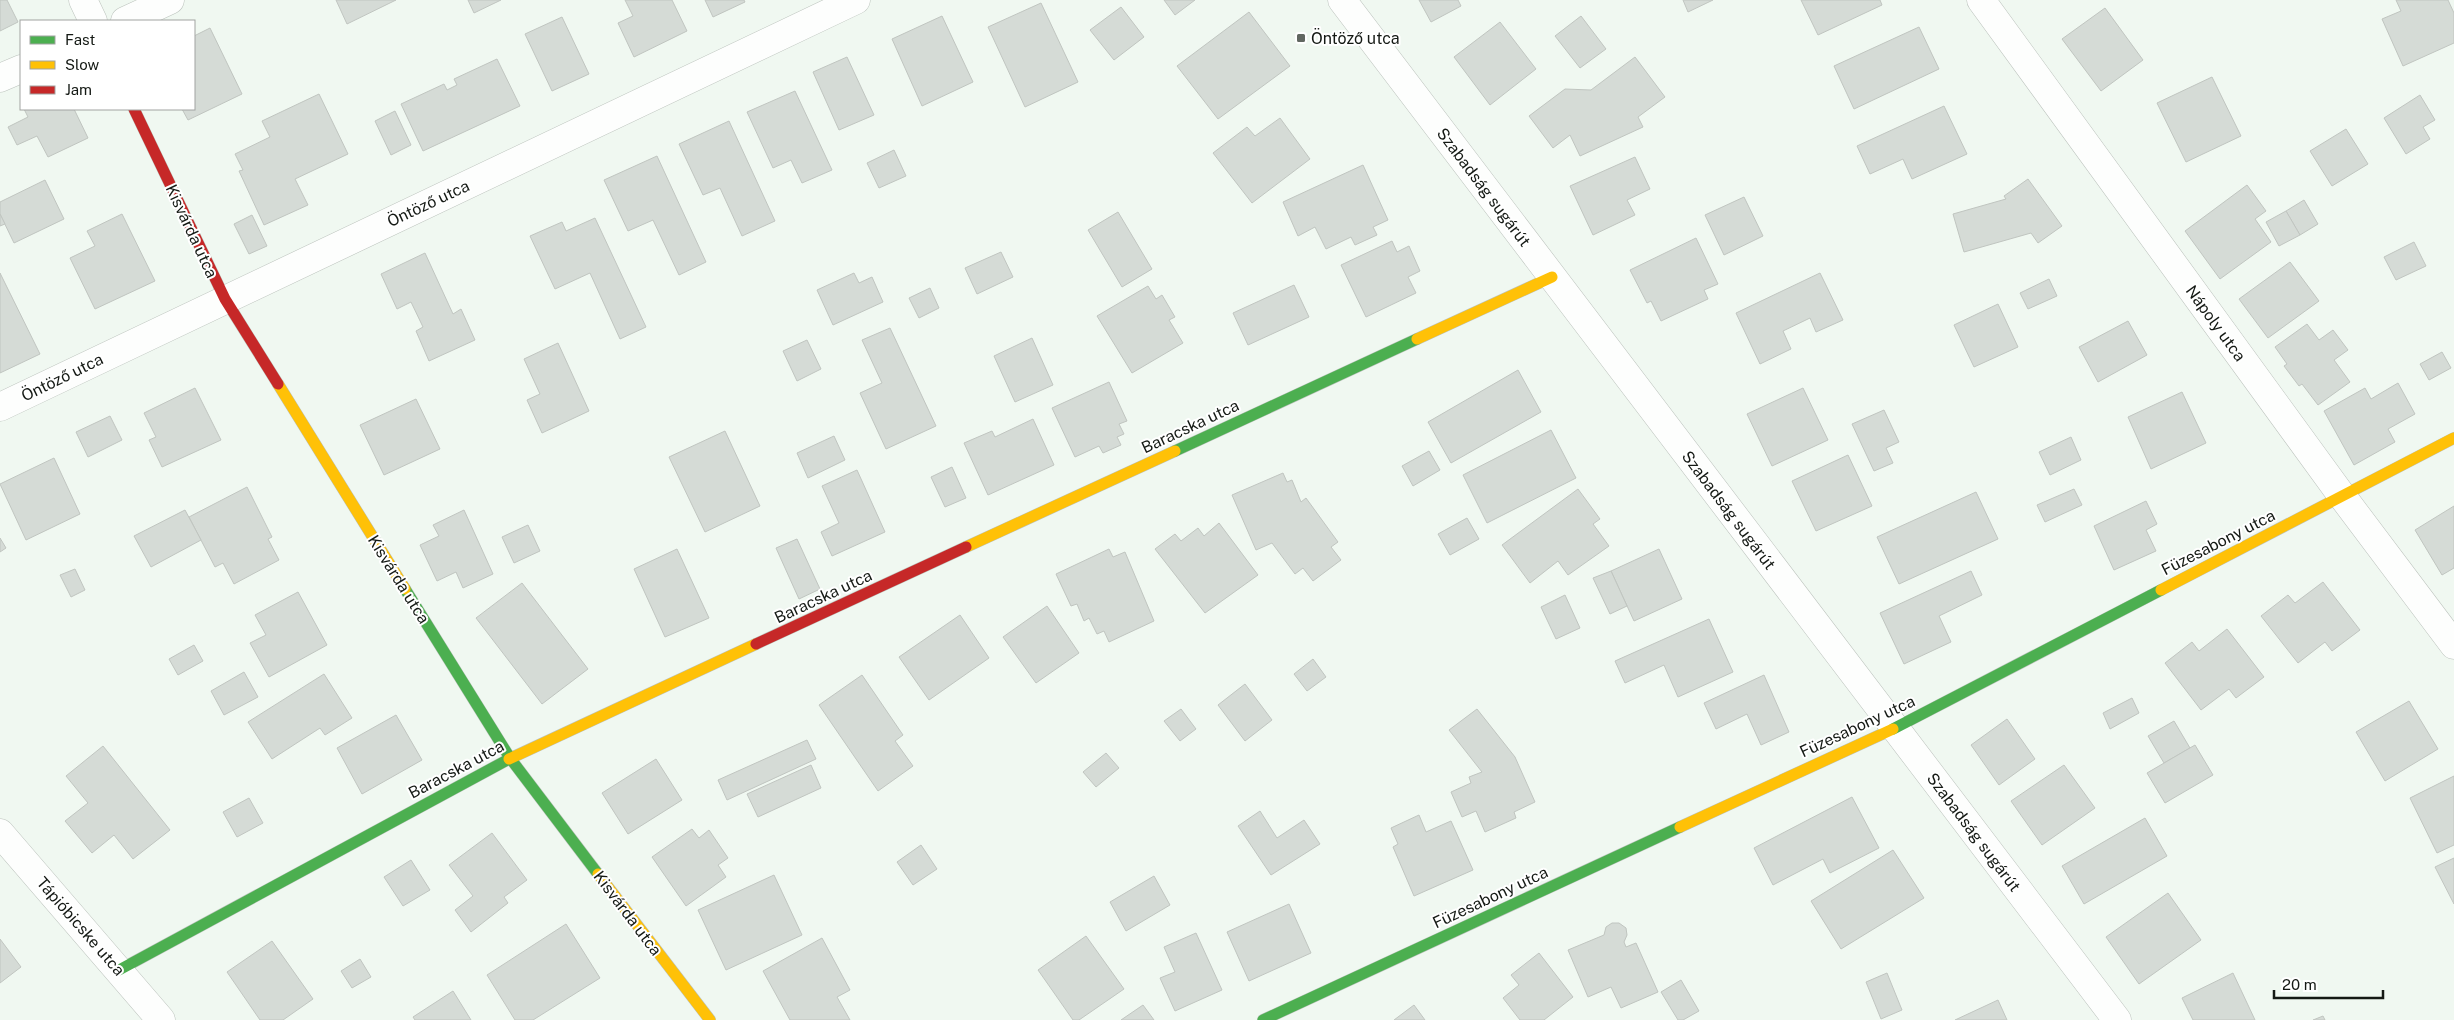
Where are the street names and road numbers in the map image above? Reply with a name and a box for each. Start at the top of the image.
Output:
street label: Szabadság sugárút [1433,124,1534,250]
street label: Öntöző utca [384,175,472,231]
street label: Kisvárda utca [162,182,221,281]
street label: Nápoly utca [2182,282,2249,365]
street label: Öntöző utca [18,349,106,405]
street label: Baracska utca [1138,396,1242,457]
street label: Szabadság sugárút [1678,447,1779,573]
street label: Füzesabony utca [2158,506,2278,579]
street label: Kisvárda utca [364,531,433,627]
street label: Baracska utca [771,566,875,627]
street label: Füzesabony utca [1797,691,1918,761]
street label: Baracska utca [405,736,507,803]
street label: Szabadság sugárút [1923,769,2024,895]
street label: Füzesabony utca [1430,862,1551,932]
street label: Kisvárda utca [590,867,666,959]
street label: Tápióbicske utca [33,873,129,979]

